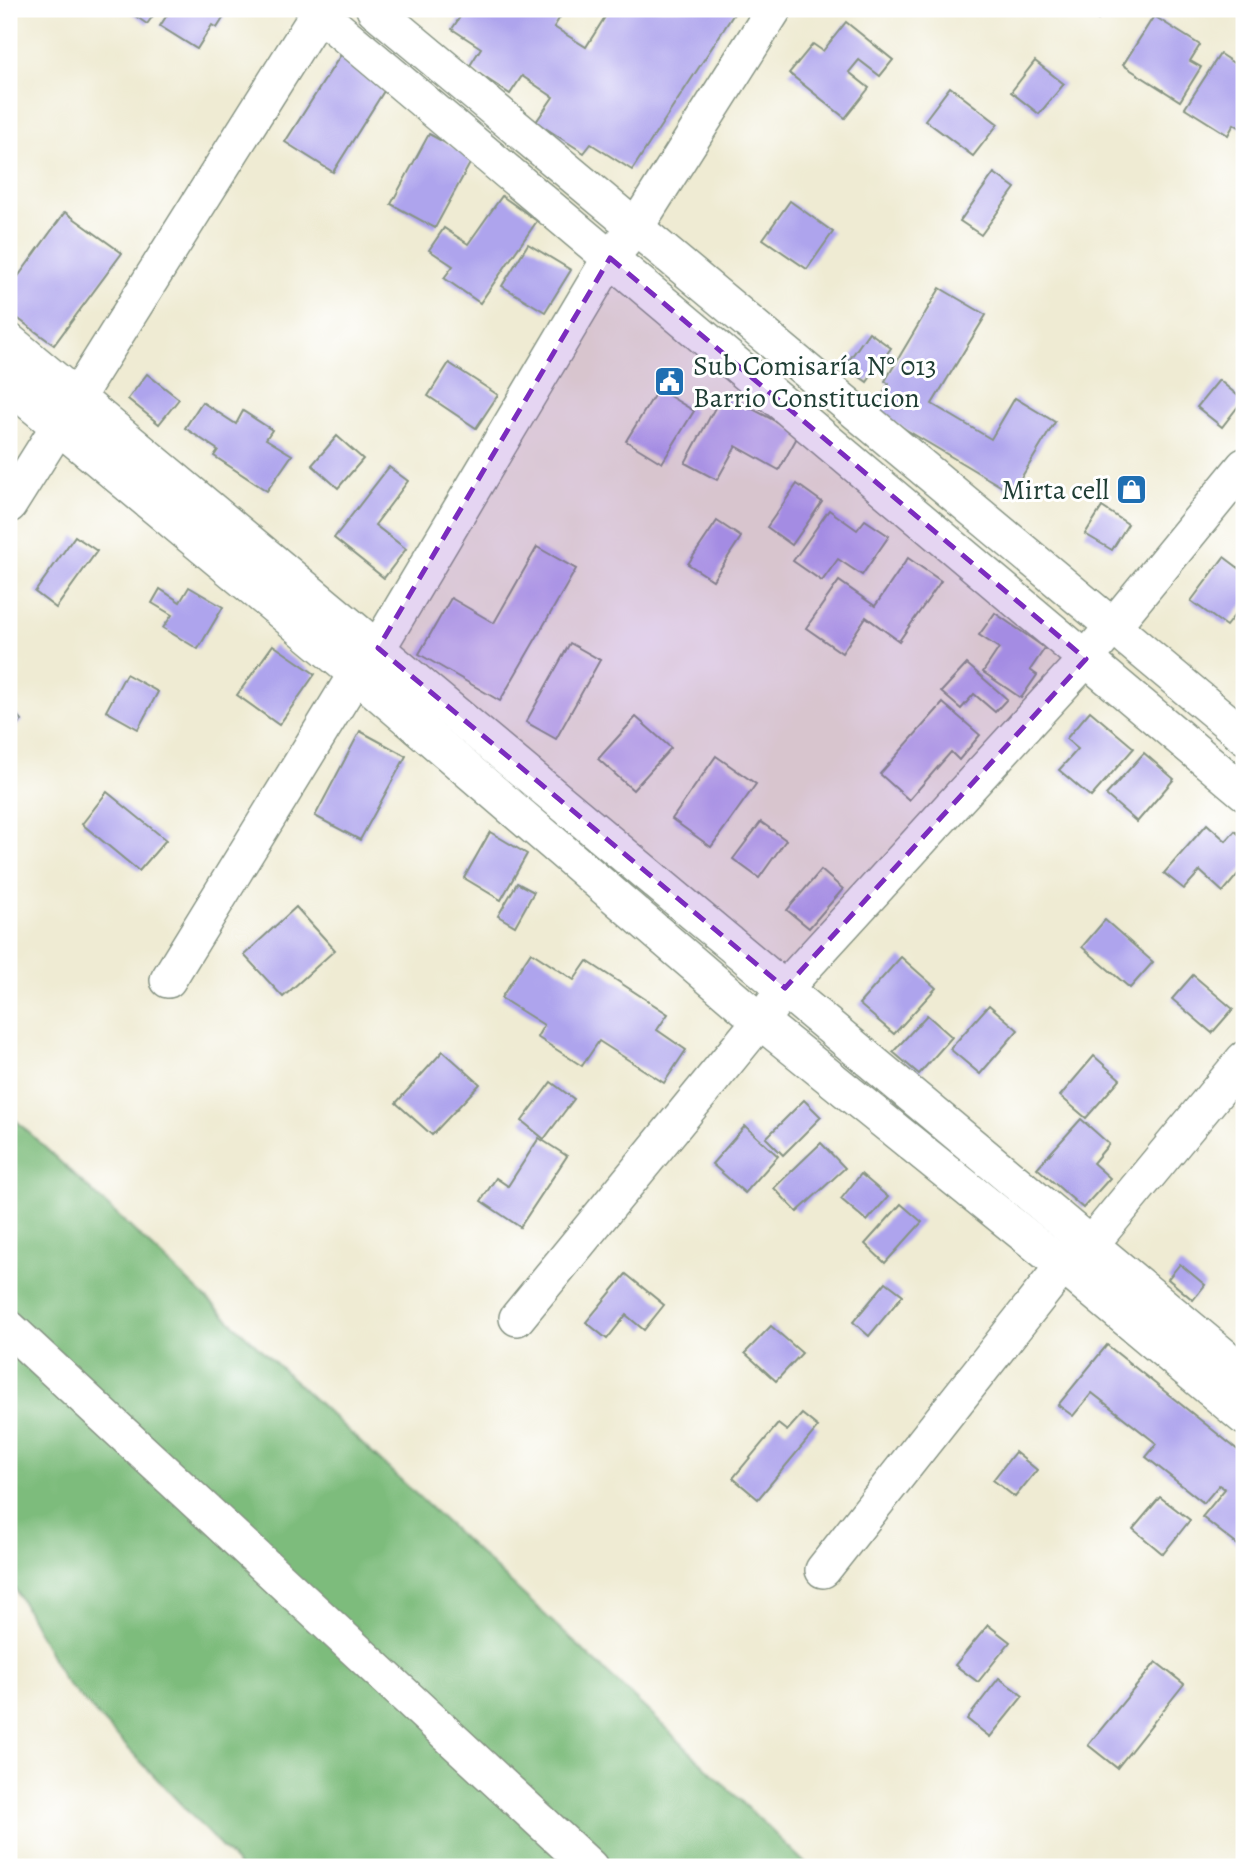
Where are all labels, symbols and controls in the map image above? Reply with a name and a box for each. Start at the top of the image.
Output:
place label: Sub Comisaría N° 013 Barrio Constitucion [693,347,937,417]
public building icon: Sub Comisaría N° 013 Barrio Constitucion [653,364,687,398]
place label: Mirta cell [1001,471,1109,509]
shop icon: Mirta cell [1115,472,1149,506]

